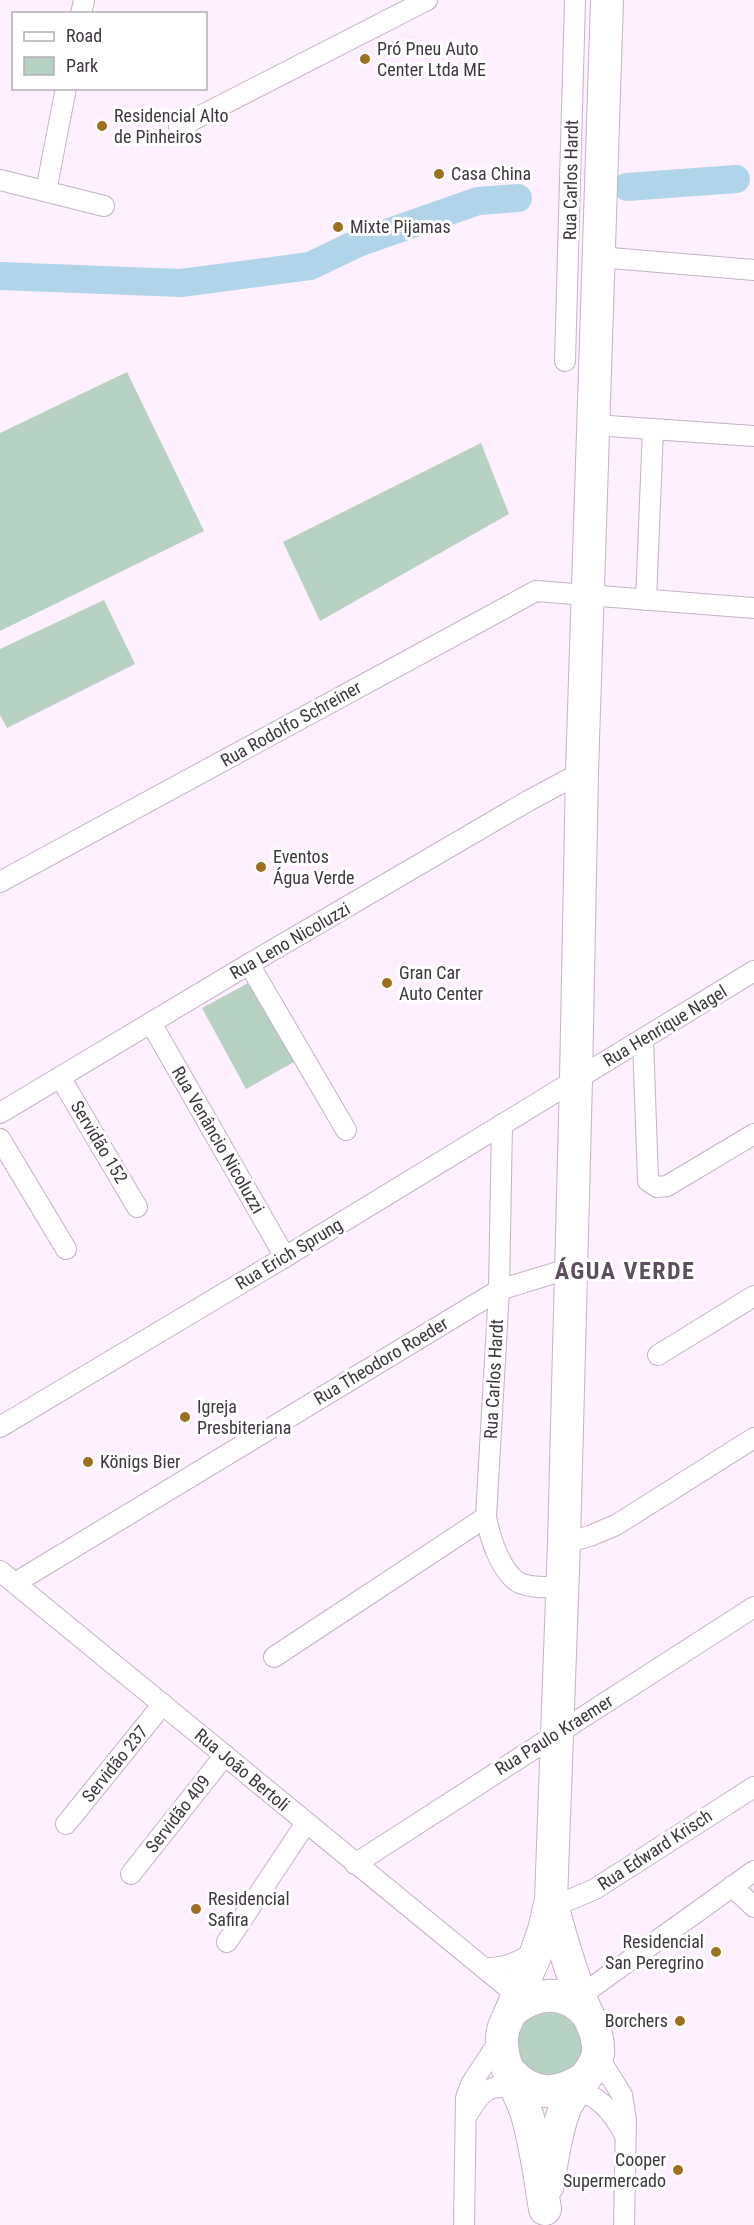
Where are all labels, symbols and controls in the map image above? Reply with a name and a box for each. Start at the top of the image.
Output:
legend [12,12,207,90]
text: Road [66,25,102,46]
place label: Pró Pneu Auto Center Ltda ME [377,38,486,80]
marker: Pró Pneu Auto Center Ltda ME [358,52,372,66]
text: Park [66,55,98,76]
place label: Residencial Alto de Pinheiros [114,105,228,147]
marker: Residencial Alto de Pinheiros [95,119,109,133]
street label: Rua Carlos Hardt [559,120,582,240]
place label: Casa China [451,163,531,184]
marker: Casa China [432,167,446,181]
place label: Mixte Pijamas [350,216,451,237]
marker: Mixte Pijamas [331,220,345,234]
street label: Rua Rodolfo Schreiner [217,676,365,771]
place label: Eventos Água Verde [273,846,355,888]
marker: Eventos Água Verde [254,860,268,874]
street label: Rua Leno Nicoluzzi [226,898,354,983]
place label: Gran Car Auto Center [399,962,483,1004]
marker: Gran Car Auto Center [380,976,394,990]
street label: Rua Henrique Nagel [599,980,730,1071]
street label: Rua Venâncio Nicoluzzi [168,1063,269,1217]
street label: Servidão 152 [67,1097,132,1187]
street label: Rua Erich Sprung [232,1213,346,1294]
district label: ÁGUA VERDE [555,1257,695,1285]
street label: Rua Theodoro Roeder [310,1312,452,1409]
street label: Rua Carlos Hardt [480,1318,507,1440]
place label: Igreja Presbiteriana [197,1396,291,1438]
marker: Igreja Presbiteriana [178,1410,192,1424]
place label: Königs Bier [100,1451,181,1472]
marker: Königs Bier [81,1455,95,1469]
street label: Rua Paulo Kraemer [491,1690,617,1779]
street label: Servidão 237 [77,1721,152,1806]
street label: Rua João Bertoli [191,1724,294,1815]
street label: Servidão 409 [141,1771,214,1857]
street label: Rua Edward Krisch [594,1805,716,1894]
place label: Residencial Safira [208,1888,290,1930]
marker: Residencial Safira [189,1902,203,1916]
place label: Residencial San Peregrino [605,1931,704,1973]
marker: Residencial San Peregrino [709,1945,723,1959]
place label: Borchers [605,2010,668,2031]
marker: Borchers [673,2014,687,2028]
place label: Cooper Supermercado [563,2149,667,2191]
marker: Cooper Supermercado [671,2163,685,2177]

